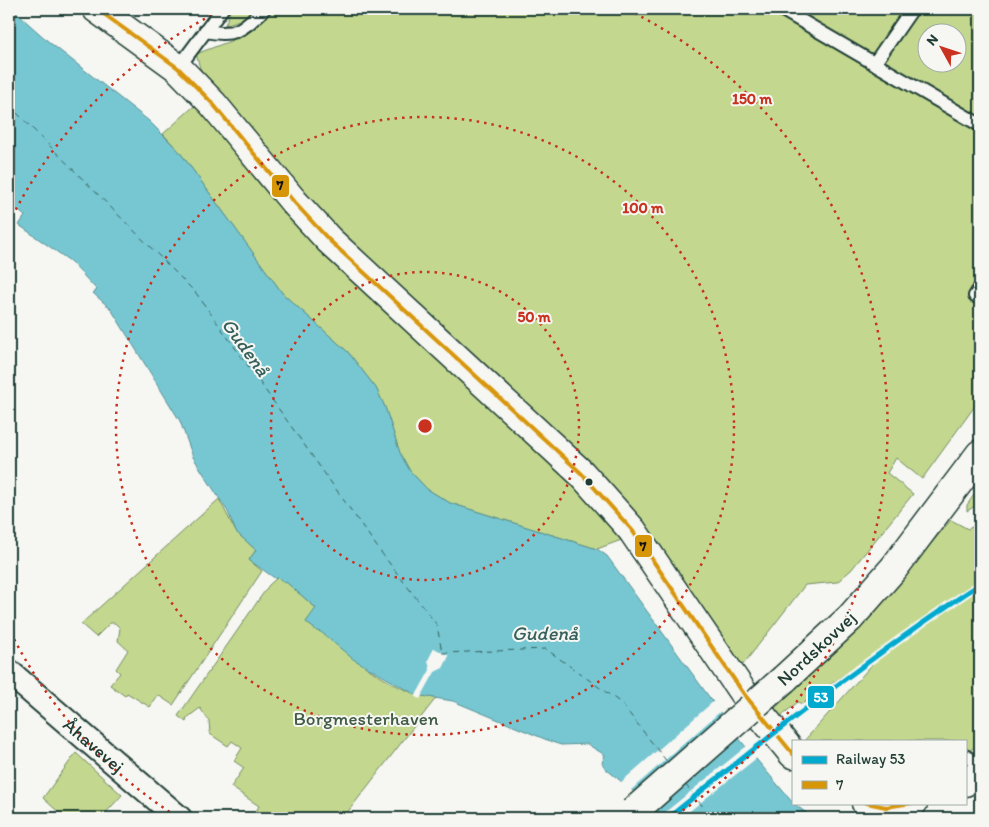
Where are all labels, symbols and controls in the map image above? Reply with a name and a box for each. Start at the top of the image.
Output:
north arrow [916,22,966,72]
text: N [923,31,942,49]
text: 150 m [732,90,772,108]
line badge: 7 [271,174,290,198]
text: 7 [276,177,284,194]
text: 100 m [622,199,664,217]
text: 50 m [517,308,551,326]
water label: Gudenå [217,313,276,381]
centre of rings [416,417,434,435]
unlabelled marker [584,477,594,487]
line badge: 7 [634,534,653,558]
text: 7 [639,538,647,555]
street label: Nordskovvej [772,606,861,691]
water label: Gudenå [512,621,579,645]
line badge: 53 [807,685,835,709]
text: 53 [814,689,829,706]
park label: Borgmesterhaven [293,707,439,730]
street label: Åhavevej [59,713,129,778]
legend [792,740,966,804]
text: Railway 53 [836,750,905,768]
text: 7 [836,776,844,794]

